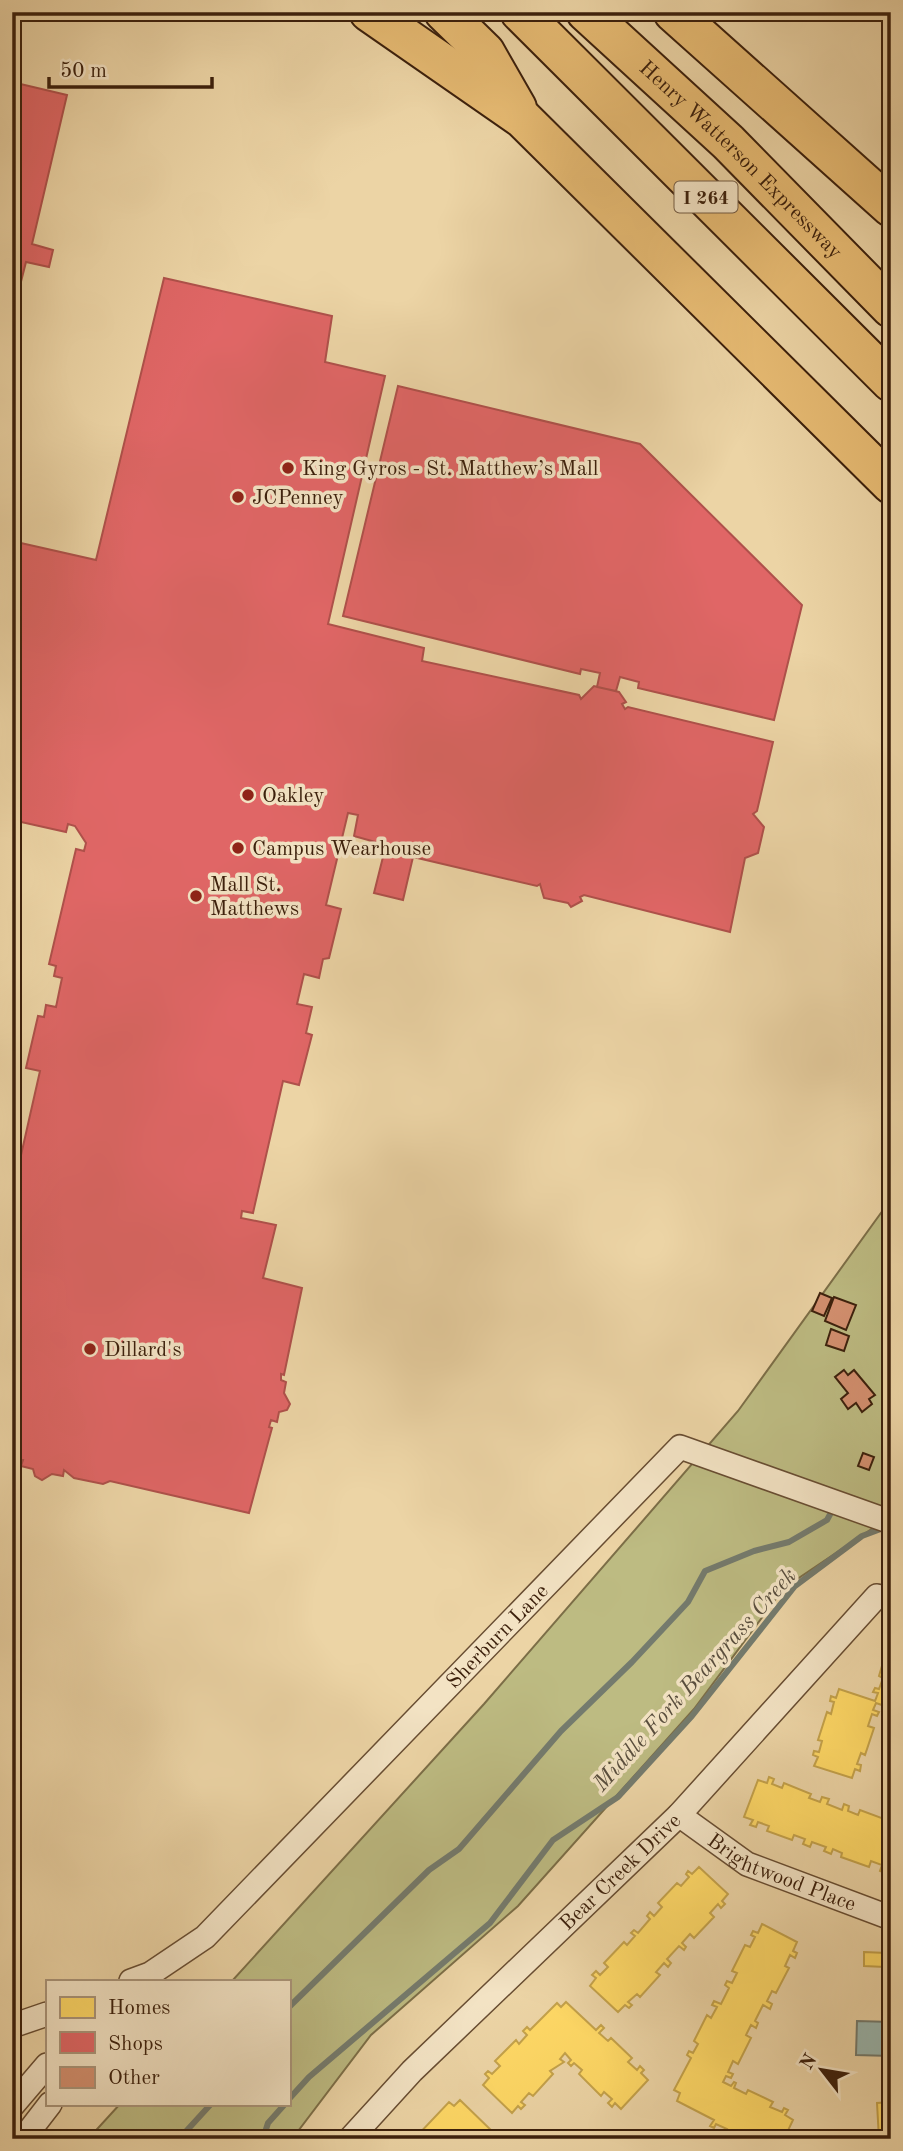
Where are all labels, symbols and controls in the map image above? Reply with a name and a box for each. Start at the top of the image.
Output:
scale bar [49,46,212,90]
street label: Henry Watterson Expressway [635,57,845,263]
text: 50 m [60,61,107,82]
road number: I 264 [674,182,738,212]
place label: King Gyros - St. Matthew’s Mall [302,459,599,480]
marker: King Gyros - St. Matthew’s Mall [280,460,296,476]
place label: JCPenney [252,488,344,509]
marker: JCPenney [230,489,246,505]
place label: Oakley [262,786,324,807]
marker: Oakley [240,787,256,803]
place label: Campus Wearhouse [252,839,431,860]
marker: Campus Wearhouse [230,840,246,856]
place label: Mall St. Matthews [210,875,299,920]
marker: Mall St. Matthews [188,888,204,904]
place label: Dillard's [104,1340,182,1361]
marker: Dillard's [82,1341,98,1357]
water label: Middle Fork Beargrass Creek [589,1564,802,1797]
street label: Sherburn Lane [443,1581,553,1693]
street label: Bear Creek Drive [556,1810,685,1935]
street label: Brightwood Place [703,1830,859,1916]
legend [46,1980,290,2106]
text: Homes [108,1998,170,2019]
text: Shops [108,2034,163,2055]
north arrow [788,2036,858,2106]
text: N [798,2051,822,2074]
text: Other [108,2068,160,2089]

